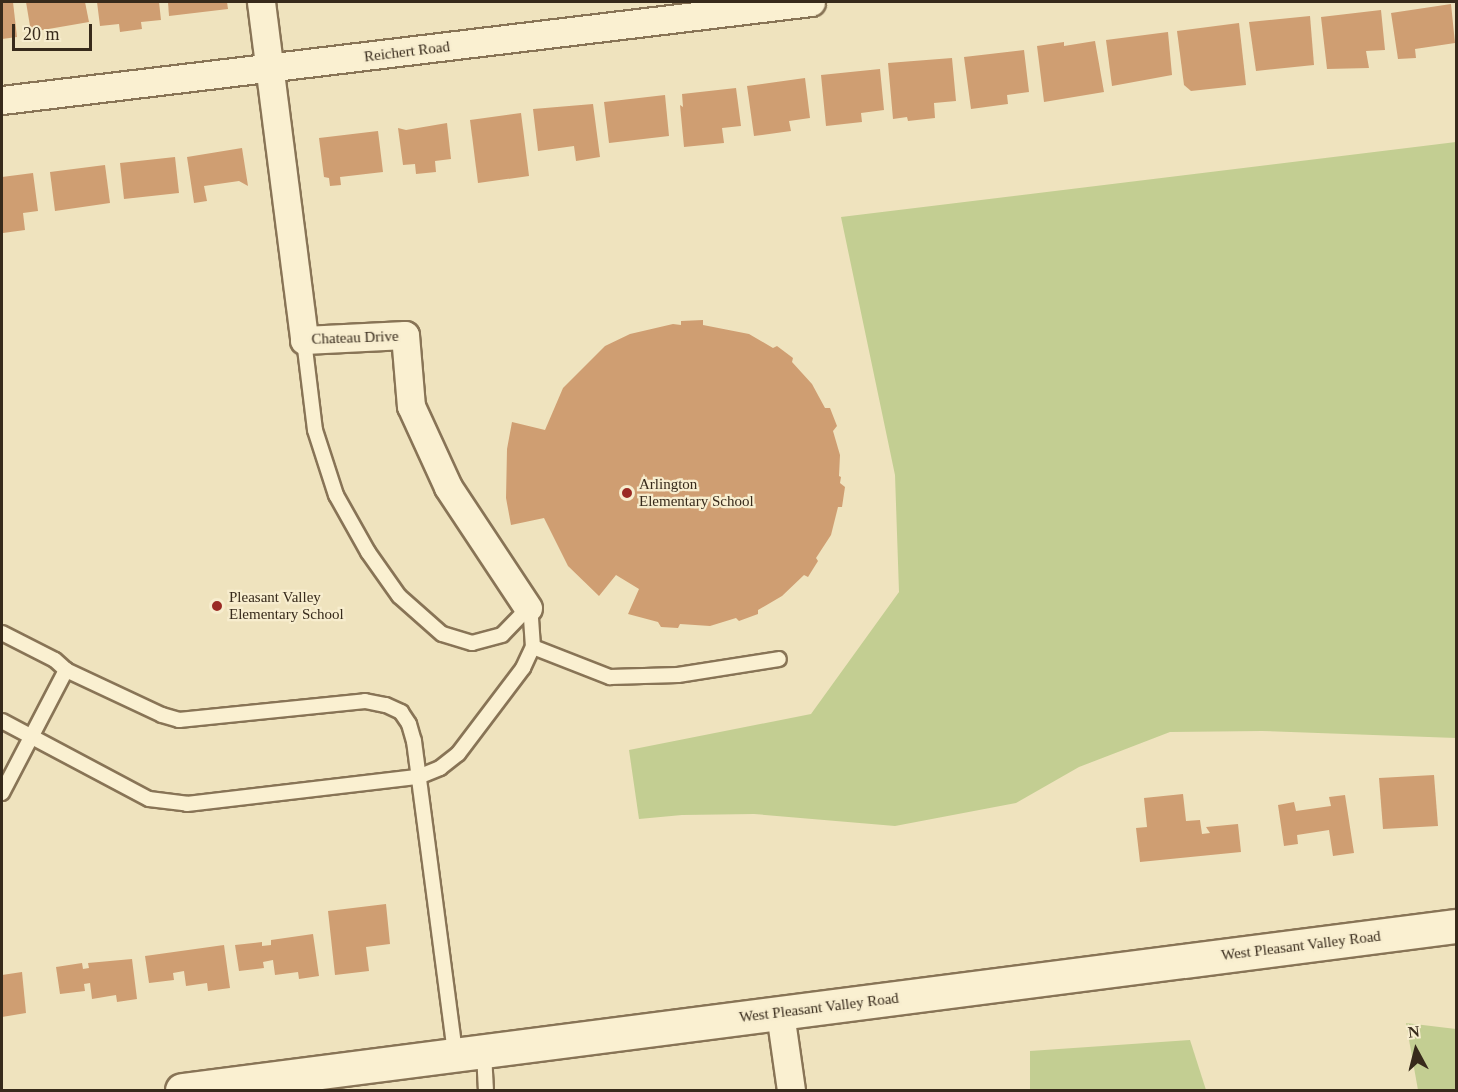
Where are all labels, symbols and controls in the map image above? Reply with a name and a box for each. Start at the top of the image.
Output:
scale bar [15,12,94,50]
text: 20 m [23,24,60,44]
street label: Reichert Road [363,38,451,66]
street label: Chateau Drive [311,327,399,349]
place label: Arlington Elementary School [639,475,754,510]
marker: Arlington Elementary School [620,486,634,500]
place label: Pleasant Valley Elementary School [229,588,344,623]
marker: Pleasant Valley Elementary School [210,599,224,613]
street label: West Pleasant Valley Road [1220,927,1382,965]
street label: West Pleasant Valley Road [738,989,900,1027]
north arrow [1386,1020,1446,1080]
text: N [1407,1022,1421,1041]

